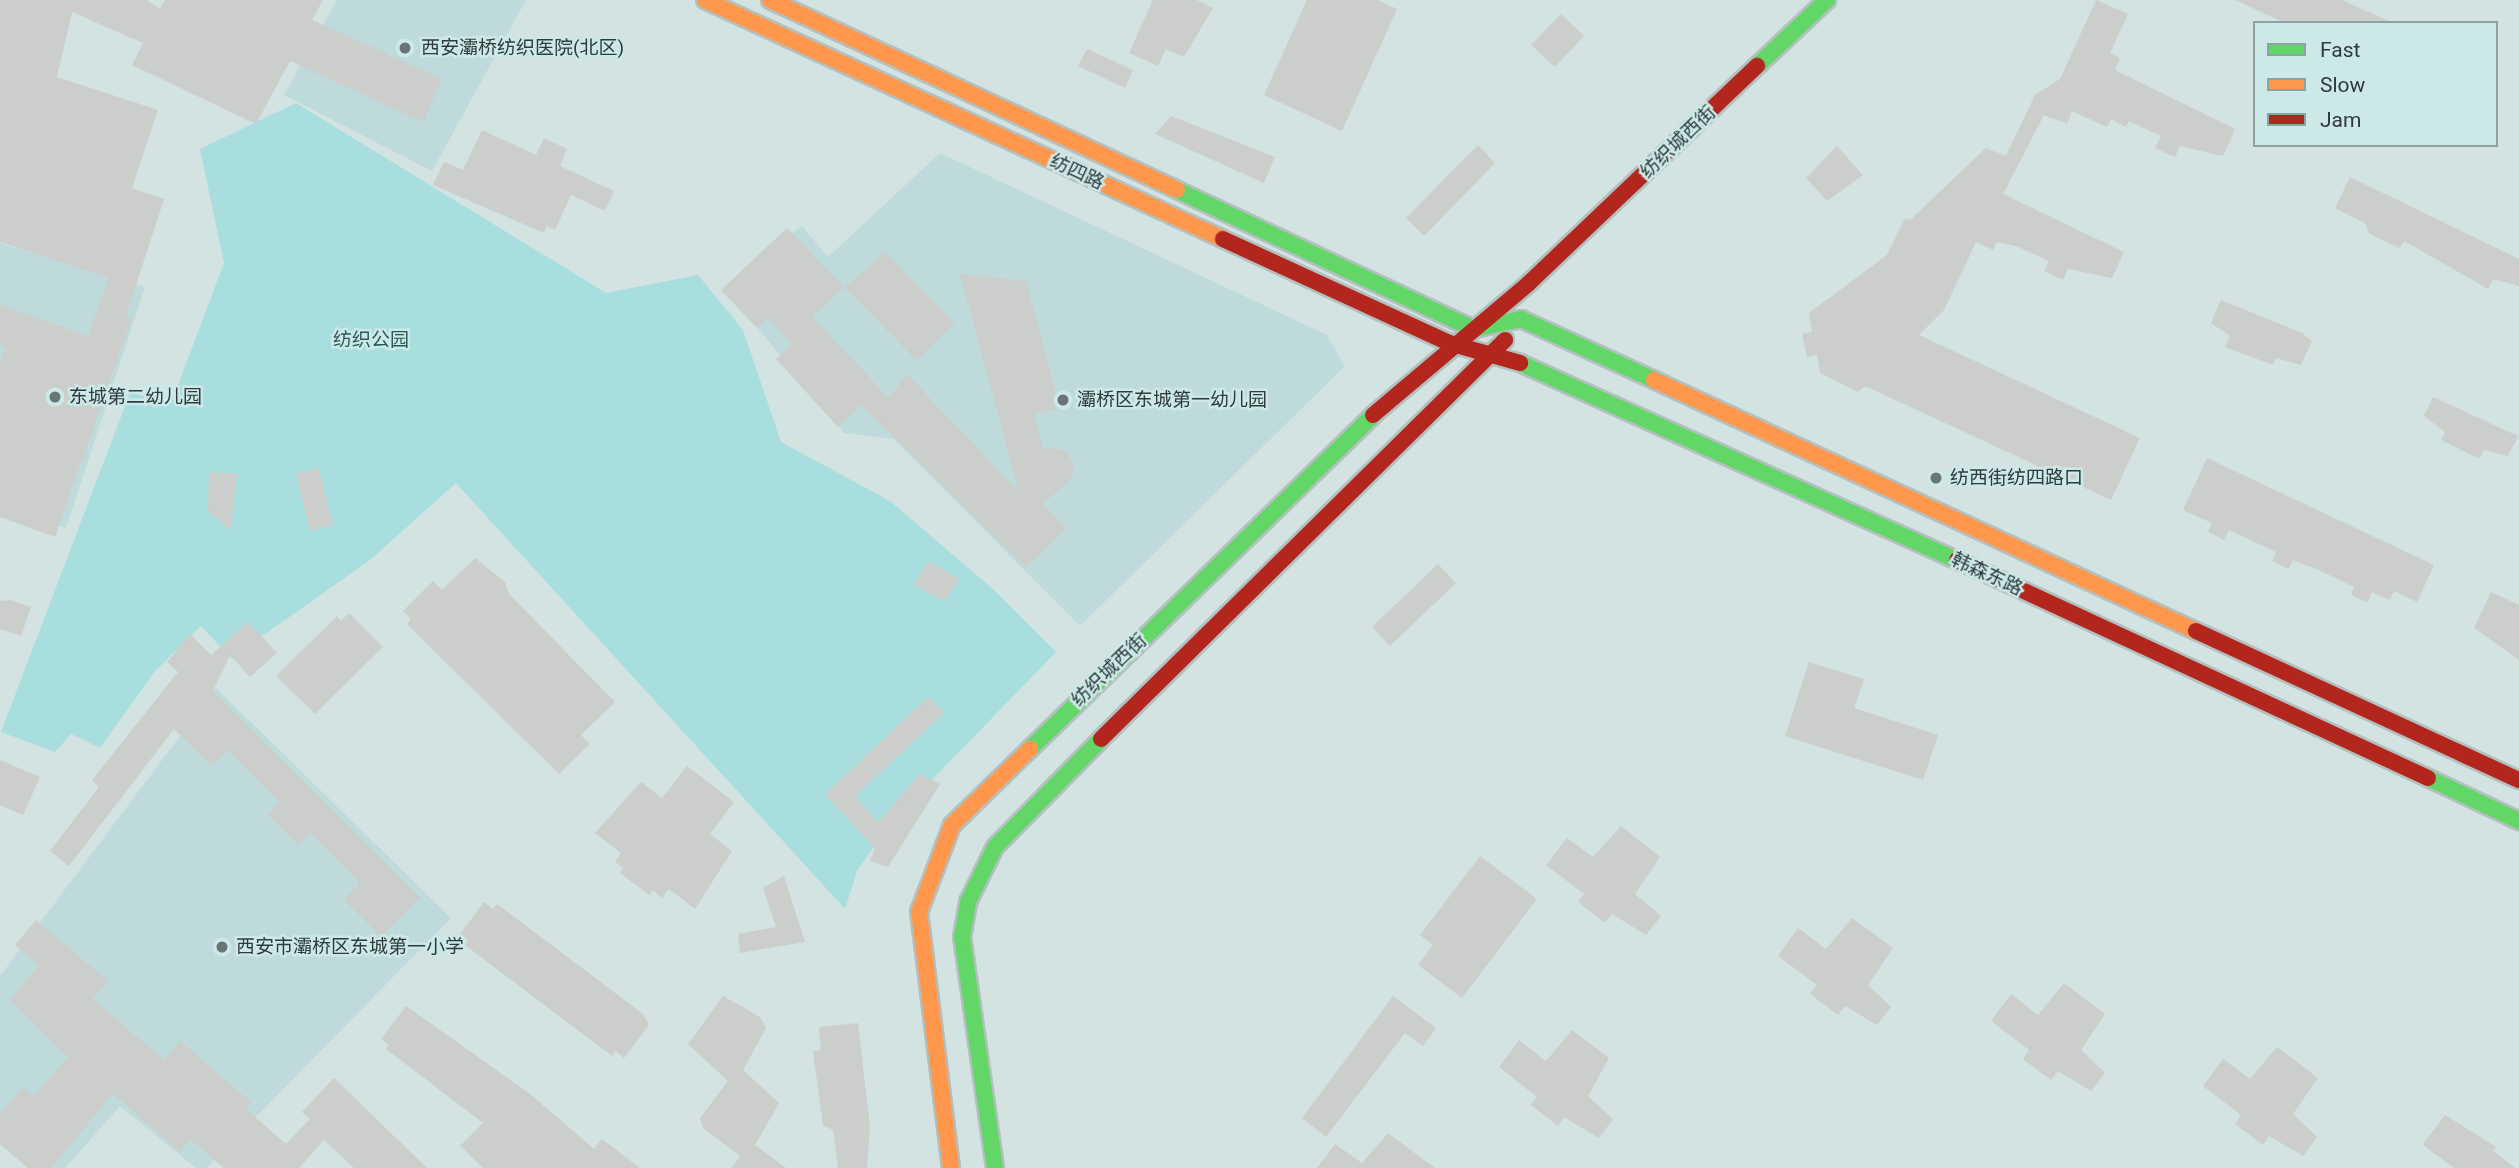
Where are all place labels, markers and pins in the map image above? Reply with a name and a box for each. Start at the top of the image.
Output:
place label: 西安灞桥纺织医院(北区) [421,37,624,59]
marker: 西安灞桥纺织医院(北区) [395,38,415,58]
place label: 东城第二幼儿园 [69,386,202,408]
marker: 东城第二幼儿园 [47,389,63,405]
place label: 灞桥区东城第一幼儿园 [1077,389,1267,411]
marker: 灞桥区东城第一幼儿园 [1055,392,1071,408]
place label: 纺西街纺四路口 [1950,467,2083,489]
marker: 纺西街纺四路口 [1928,470,1944,486]
place label: 西安市灞桥区东城第一小学 [236,936,464,958]
marker: 西安市灞桥区东城第一小学 [214,939,230,955]

